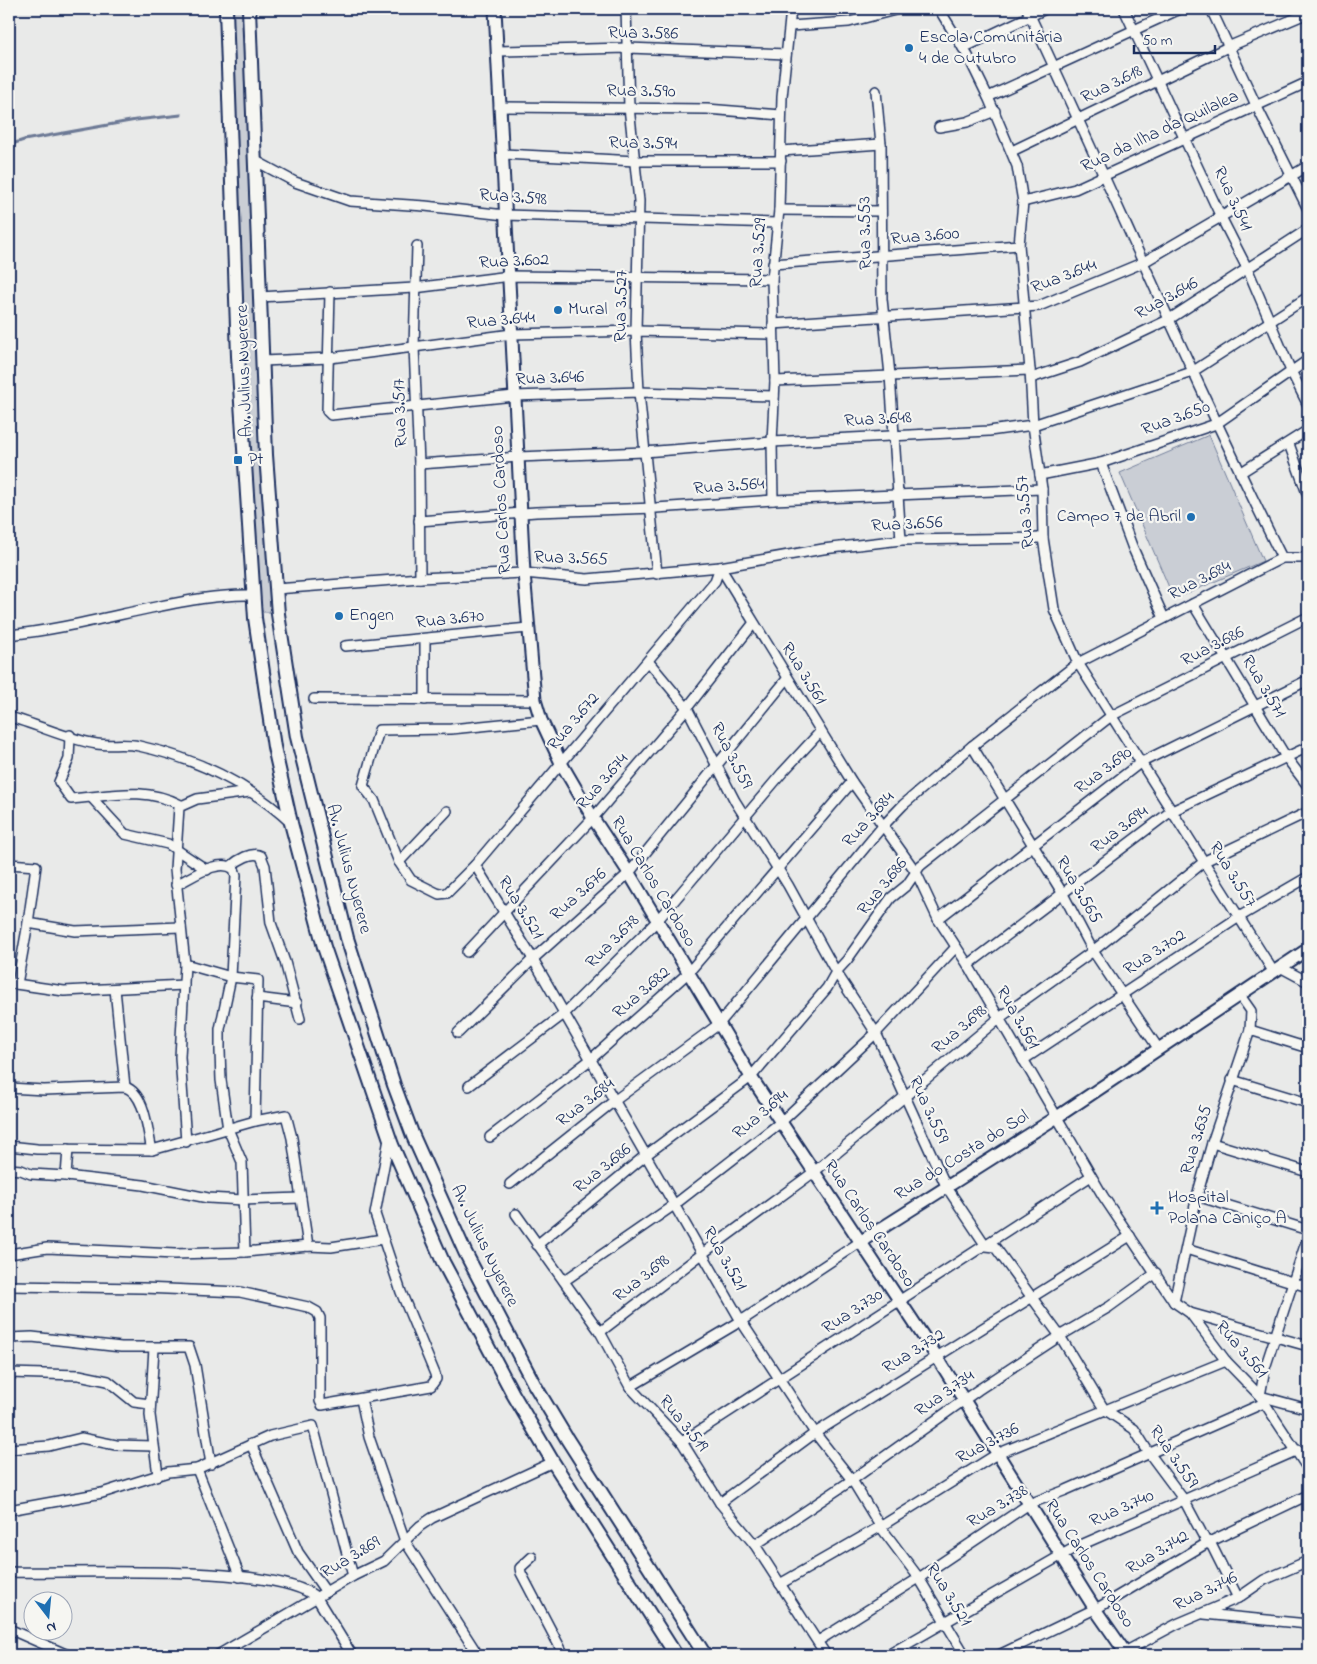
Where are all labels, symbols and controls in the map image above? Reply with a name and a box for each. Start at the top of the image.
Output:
street label: Rua 3.586 [608,20,679,48]
scale bar [1134,22,1216,54]
place label: Escola Comunitária 4 de Outubro [919,25,1062,72]
text: 50 m [1142,30,1173,52]
marker: Escola Comunitária 4 de Outubro [903,42,915,54]
street label: Rua 3.618 [1077,59,1148,111]
street label: Rua 3.590 [606,78,676,106]
street label: Rua da Ilha da Quilalea [1077,84,1243,180]
street label: Rua 3.594 [608,130,678,158]
street label: Rua 3.541 [1206,162,1258,236]
street label: Rua 3.598 [478,183,548,213]
street label: Rua 3.553 [852,196,880,270]
street label: Rua 3.529 [744,217,774,289]
street label: Rua 3.600 [889,221,961,253]
street label: Rua 3.602 [478,247,550,277]
street label: Rua 3.644 [1027,252,1101,301]
street label: Rua 3.527 [608,269,636,342]
street label: Rua 3.646 [1131,271,1203,327]
place label: Mural [568,297,608,323]
street label: Av. Julius Nyerere [230,303,260,438]
marker: Mural [552,304,564,316]
street label: Rua 3.644 [466,305,537,337]
street label: Rua 3.646 [515,365,585,393]
street label: Rua 3.517 [387,378,415,448]
street label: Rua 3.650 [1138,394,1214,443]
street label: Rua 3.648 [844,405,913,435]
street label: Rua Carlos Cardoso [485,425,519,575]
place label: Pt [248,447,263,473]
marker: Pt [232,454,244,466]
street label: Rua 3.564 [693,472,766,502]
street label: Rua 3.557 [1010,474,1042,550]
place label: Campo 7 de Abril [1057,504,1181,530]
street label: Rua 3.656 [871,510,944,540]
marker: Campo 7 de Abril [1185,511,1197,523]
street label: Rua 3.565 [534,545,608,573]
street label: Rua 3.684 [1164,554,1237,608]
place label: Engen [349,603,394,630]
street label: Rua 3.670 [415,603,486,637]
marker: Engen [333,610,345,622]
street label: Rua 3.686 [1177,620,1249,674]
street label: Rua 3.561 [774,638,833,711]
street label: Rua 3.571 [1234,651,1292,723]
street label: Rua 3.672 [542,687,606,757]
street label: Rua 3.559 [703,718,759,794]
street label: Rua 3.690 [1070,740,1139,801]
street label: Rua 3.674 [571,747,636,816]
street label: Rua 3.684 [837,786,902,854]
street label: Rua 3.694 [1086,799,1155,860]
street label: Av. Julius Nyerere [318,801,378,937]
street label: Rua Carlos Cardoso [604,812,702,952]
street label: Rua 3.557 [1201,837,1263,914]
street label: Rua 3.565 [1048,851,1108,929]
street label: Rua 3.686 [851,852,915,922]
street label: Rua 3.676 [545,862,613,928]
street label: Rua 3.521 [490,871,550,945]
street label: Rua 3.678 [580,909,646,975]
street label: Rua 3.702 [1119,923,1191,983]
street label: Rua 3.682 [607,960,677,1025]
street label: Rua 3.561 [988,981,1046,1055]
street label: Rua 3.698 [927,999,994,1061]
street label: Rua 3.684 [551,1072,621,1134]
street label: Rua 3.559 [901,1072,955,1148]
street label: Rua 3.694 [727,1083,795,1146]
street label: Rua 3.635 [1174,1102,1220,1178]
street label: Rua do Costa do Sol [890,1104,1034,1208]
street label: Rua 3.686 [568,1137,638,1201]
street label: Rua Carlos Cardoso [817,1155,921,1293]
street label: Av. Julius Nyerere [443,1181,525,1312]
place label: Hospital Polana Caniço A [1168,1185,1287,1232]
marker: Hospital Polana Caniço A [1150,1201,1164,1215]
street label: Rua 3.521 [695,1222,753,1296]
street label: Rua 3.698 [608,1248,676,1309]
street label: Rua 3.730 [817,1282,889,1341]
street label: Rua 3.561 [1208,1315,1274,1385]
street label: Rua 3.732 [878,1323,950,1381]
street label: Rua 3.734 [910,1364,981,1424]
street label: Rua 3.519 [652,1390,715,1459]
street label: Rua 3.736 [952,1416,1024,1472]
street label: Rua 3.559 [1142,1420,1204,1494]
street label: Rua 3.738 [963,1478,1034,1535]
street label: Rua 3.740 [1086,1483,1159,1535]
street label: Rua Carlos Cardoso [1038,1495,1140,1633]
street label: Rua 3.742 [1122,1524,1194,1582]
street label: Rua 3.869 [316,1530,386,1586]
street label: Rua 3.521 [918,1558,978,1632]
street label: Rua 3.746 [1170,1565,1242,1619]
north arrow [22,1592,72,1642]
text: N [44,1616,59,1638]

